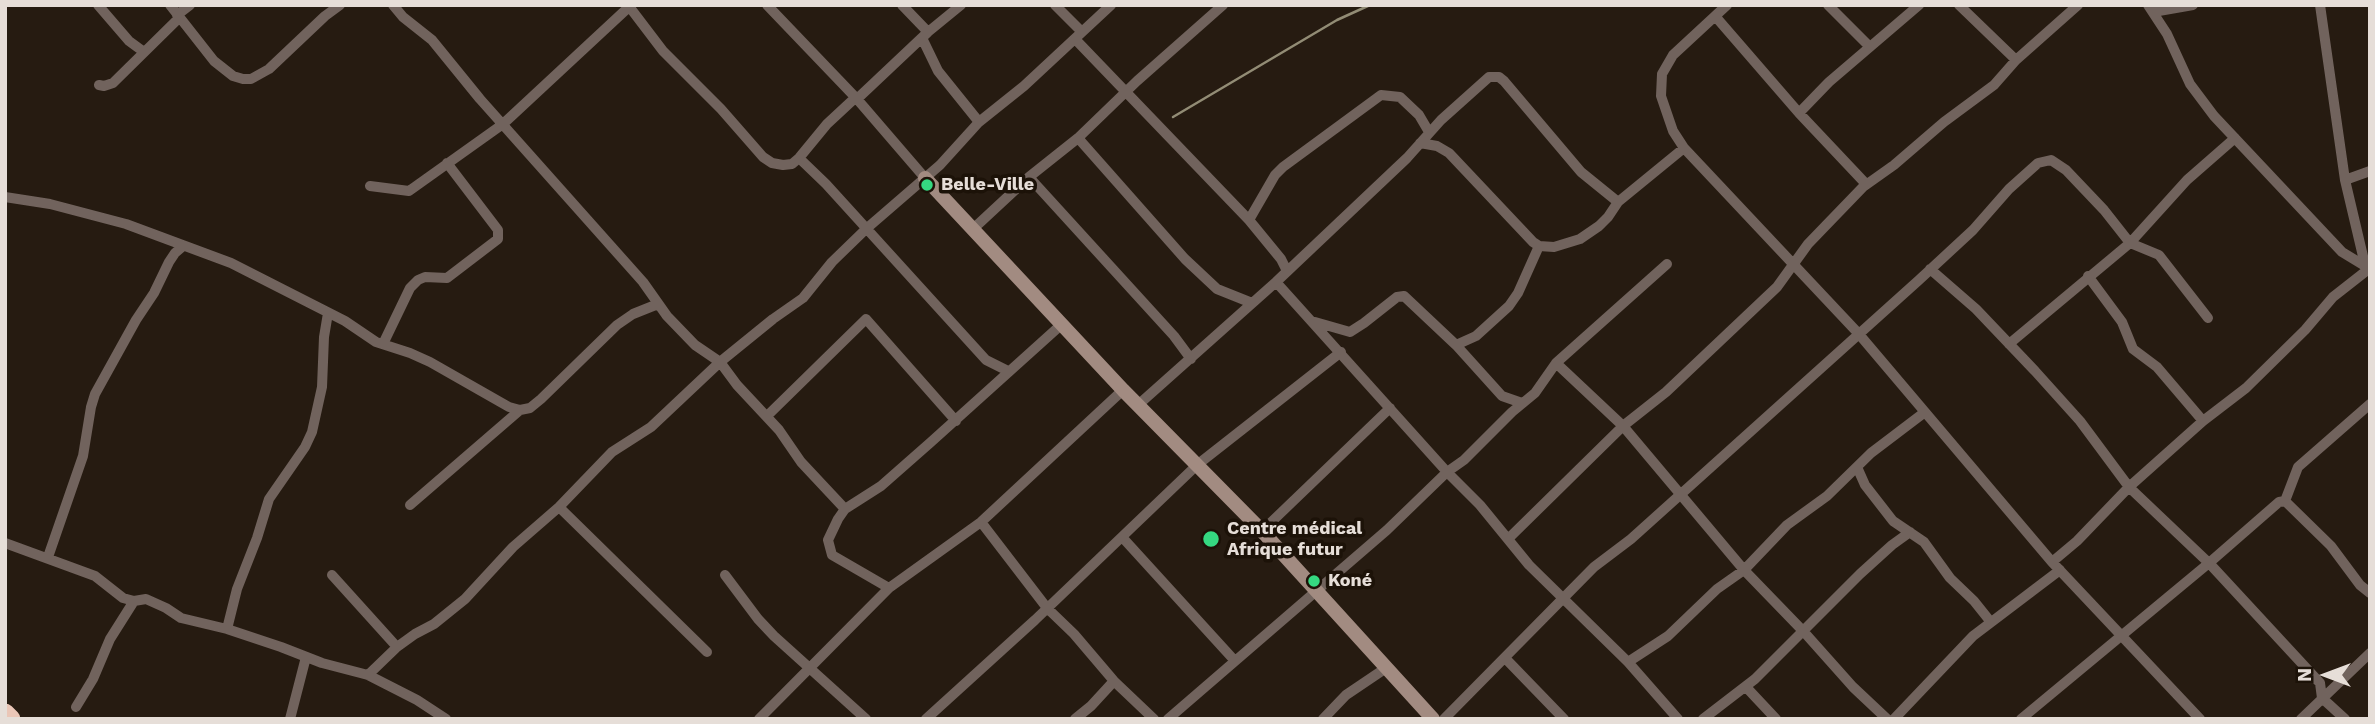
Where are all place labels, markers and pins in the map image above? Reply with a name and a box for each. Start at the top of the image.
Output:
place label: Belle-Ville [941,174,1034,196]
marker: Belle-Ville [919,177,935,193]
place label: Centre médical Afrique futur [1227,518,1362,560]
marker: Centre médical Afrique futur [1201,529,1221,549]
place label: Koné [1328,570,1372,592]
marker: Koné [1306,573,1322,589]

